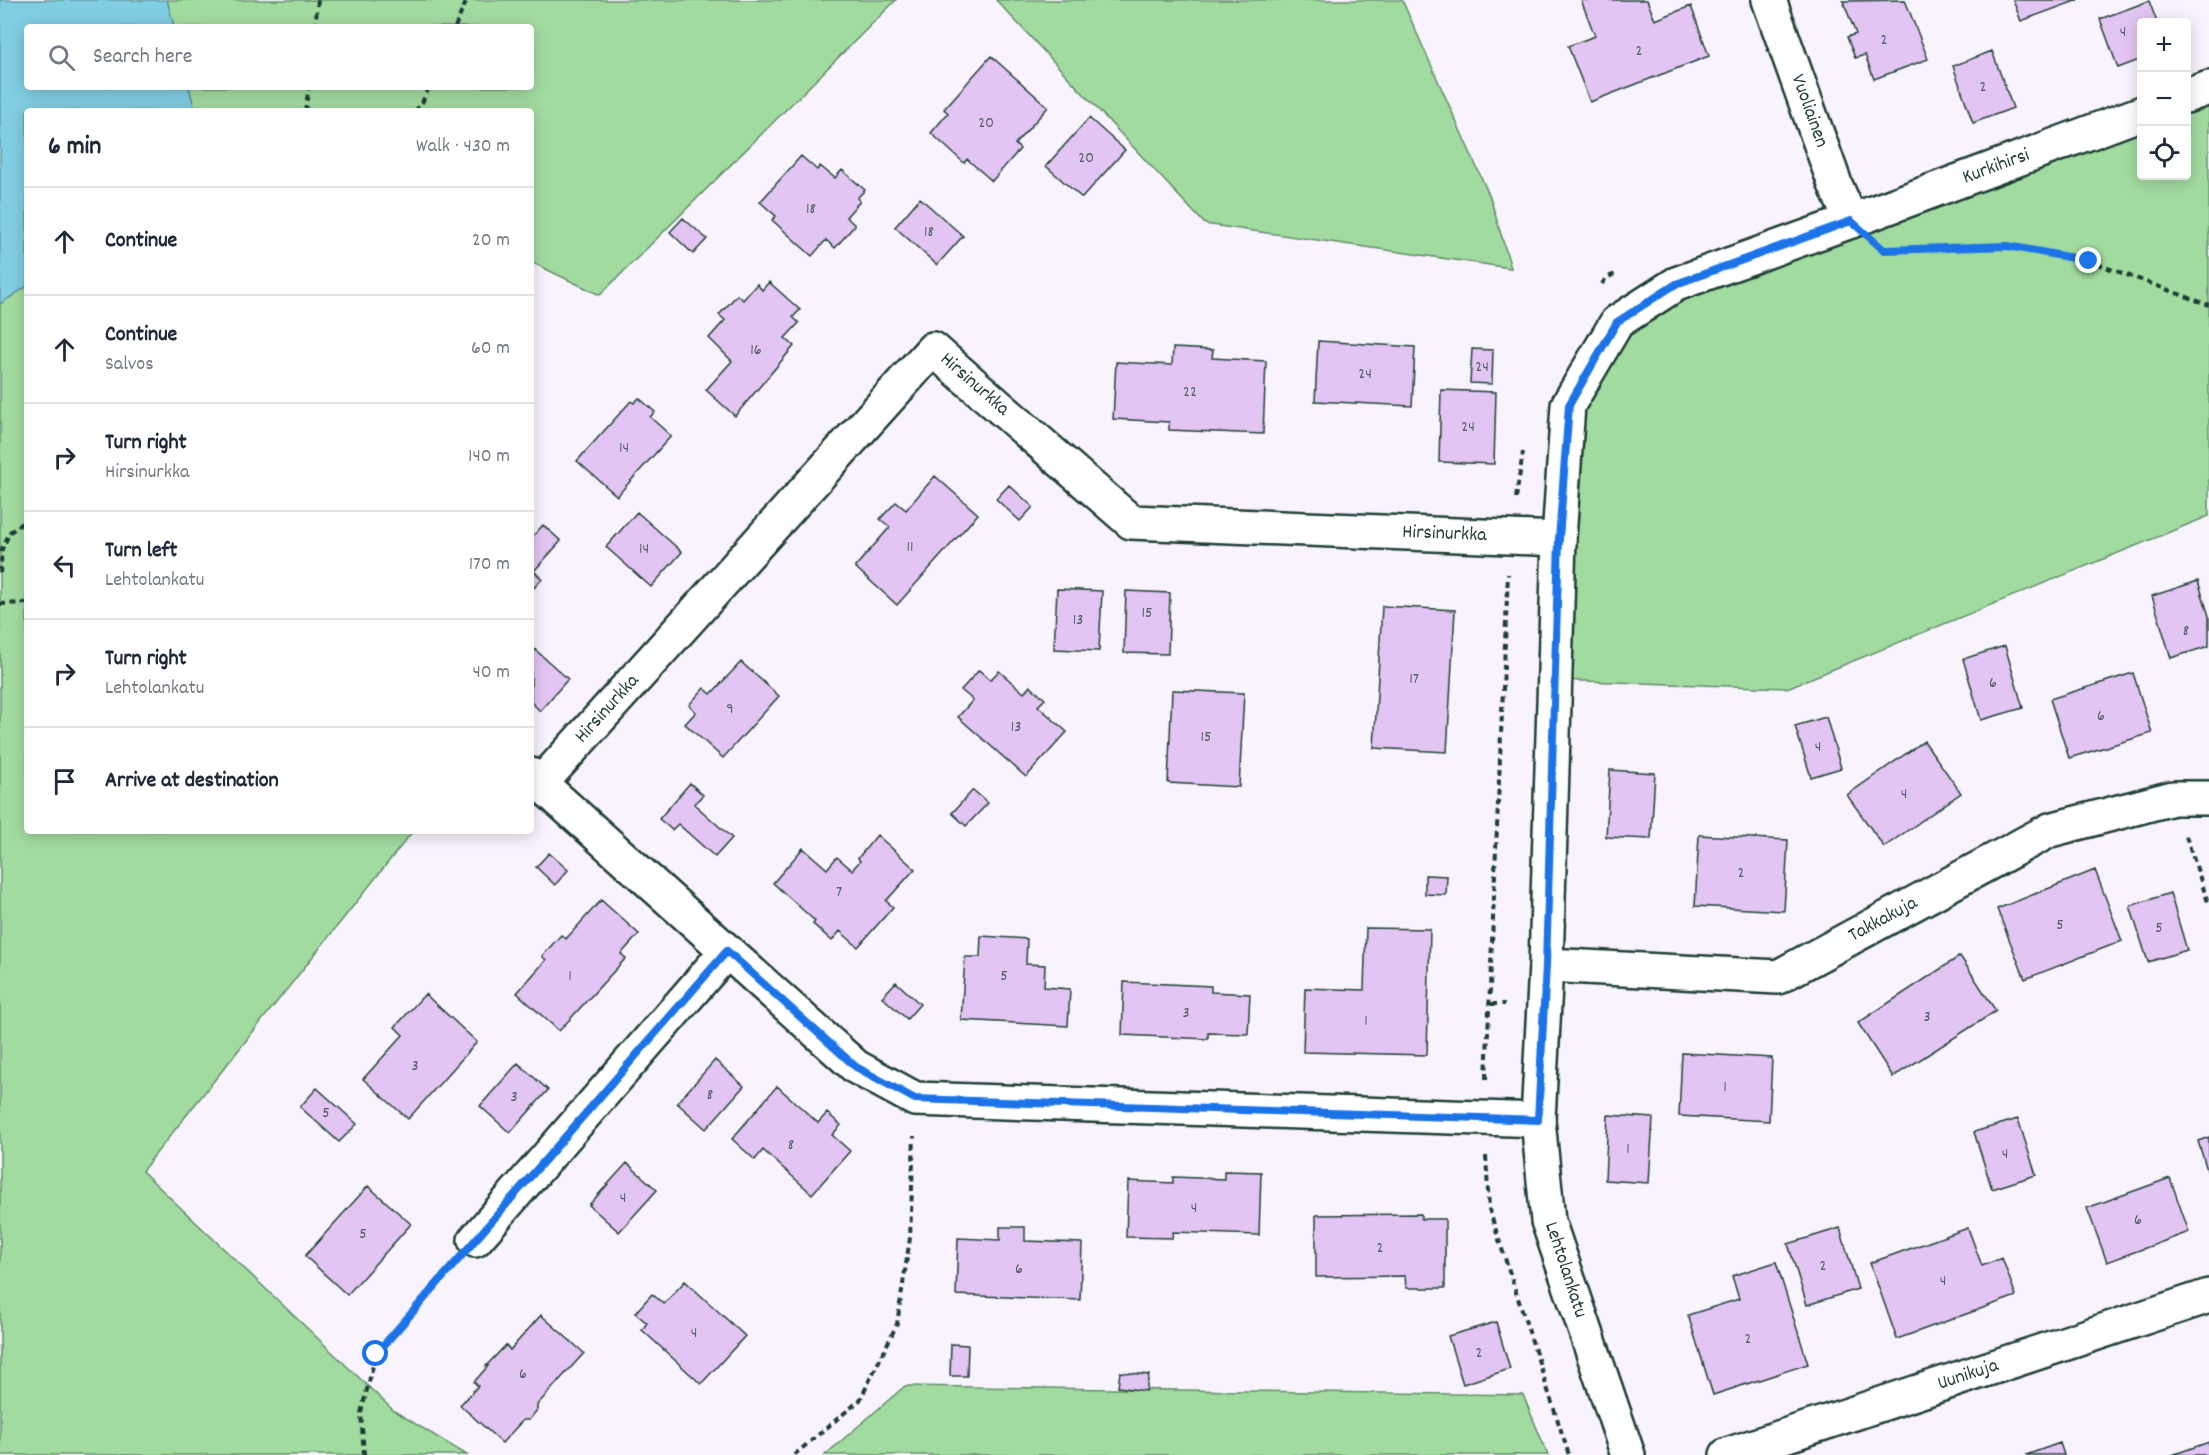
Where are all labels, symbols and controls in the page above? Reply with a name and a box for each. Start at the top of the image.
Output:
map controls [2137,18,2191,180]
button: + [2137,18,2191,72]
house number: 4 [2120,21,2126,44]
search box [24,24,534,90]
house number: 2 [1881,29,1888,52]
house number: 2 [1636,40,1643,63]
icon: search [45,41,78,74]
text: Search here [93,42,192,73]
street label: Vuoliainen [1783,71,1835,152]
button: − [2137,72,2191,126]
house number: 2 [1980,76,1987,99]
house number: 20 [978,112,994,135]
button: locate [2137,126,2191,180]
text: 6 min [48,129,101,166]
text: Walk · 430 m [416,133,510,161]
street label: Kurkihirsi [1959,142,2034,192]
house number: 20 [1078,147,1094,170]
house number: 18 [806,198,816,221]
house number: 18 [924,221,934,244]
icon: ahead [48,225,81,258]
text: Continue [105,226,177,257]
text: 20 m [472,227,510,255]
route end [2075,247,2101,273]
text: Continue [105,320,177,351]
icon: ahead [48,333,81,366]
text: 60 m [471,335,510,363]
house number: 16 [750,339,762,362]
street label: Hirsinurkka [933,347,1016,424]
text: Salvos [105,351,154,379]
house number: 24 [1475,356,1489,379]
house number: 24 [1358,363,1372,386]
house number: 22 [1183,381,1197,404]
house number: 24 [1461,416,1475,439]
text: Turn right [105,428,187,459]
house number: 14 [619,437,629,460]
icon: right [48,441,81,474]
text: 140 m [468,443,510,471]
text: Hirsinurkka [105,459,189,487]
street label: Hirsinurkka [1402,519,1488,550]
text: Turn left [105,536,177,567]
house number: 11 [906,536,914,559]
house number: 14 [639,538,649,561]
icon: left [48,549,81,582]
text: 170 m [469,551,510,579]
text: Lehtolankatu [105,567,204,595]
house number: 15 [1142,602,1152,625]
house number: 13 [1073,609,1083,632]
house number: 8 [2183,620,2189,643]
text: Turn right [105,644,187,675]
icon: right [48,657,81,690]
text: 40 m [472,659,510,687]
street label: Hirsinurkka [569,668,647,750]
house number: 17 [1409,668,1419,691]
house number: 6 [1989,672,1997,695]
text: Lehtolankatu [105,675,204,703]
house number: 9 [726,698,734,721]
house number: 6 [2097,705,2105,728]
house number: 13 [1011,716,1021,739]
house number: 15 [1201,726,1211,749]
house number: 4 [1815,736,1821,759]
icon: arrive [48,765,81,798]
text: Arrive at destination [105,766,279,797]
house number: 4 [1901,783,1907,806]
house number: 2 [1738,862,1745,885]
house number: 7 [836,881,842,904]
street label: Takkakuja [1844,890,1923,950]
house number: 5 [2056,914,2064,937]
house number: 5 [2155,917,2163,940]
house number: 1 [568,965,572,988]
house number: 5 [1000,965,1008,988]
house number: 3 [1182,1002,1190,1025]
house number: 3 [1923,1006,1931,1029]
house number: 1 [1364,1010,1368,1033]
house number: 3 [411,1055,419,1078]
house number: 1 [1723,1076,1727,1099]
house number: 8 [707,1084,713,1107]
house number: 3 [510,1086,518,1109]
house number: 5 [322,1102,330,1125]
house number: 8 [788,1134,794,1157]
house number: 1 [1626,1138,1630,1161]
house number: 4 [2002,1143,2008,1166]
house number: 4 [620,1187,626,1210]
house number: 4 [1191,1197,1197,1220]
house number: 6 [2134,1209,2142,1232]
street label: Lehtolankatu [1536,1218,1594,1322]
house number: 5 [359,1223,367,1246]
house number: 2 [1377,1237,1384,1260]
house number: 2 [1820,1255,1827,1278]
house number: 6 [1015,1258,1023,1281]
house number: 4 [1940,1270,1946,1293]
house number: 4 [691,1322,697,1345]
house number: 2 [1745,1328,1752,1351]
route start [362,1340,388,1366]
house number: 2 [1476,1342,1483,1365]
street label: Uunikuja [1934,1352,2003,1399]
house number: 6 [519,1363,527,1386]

